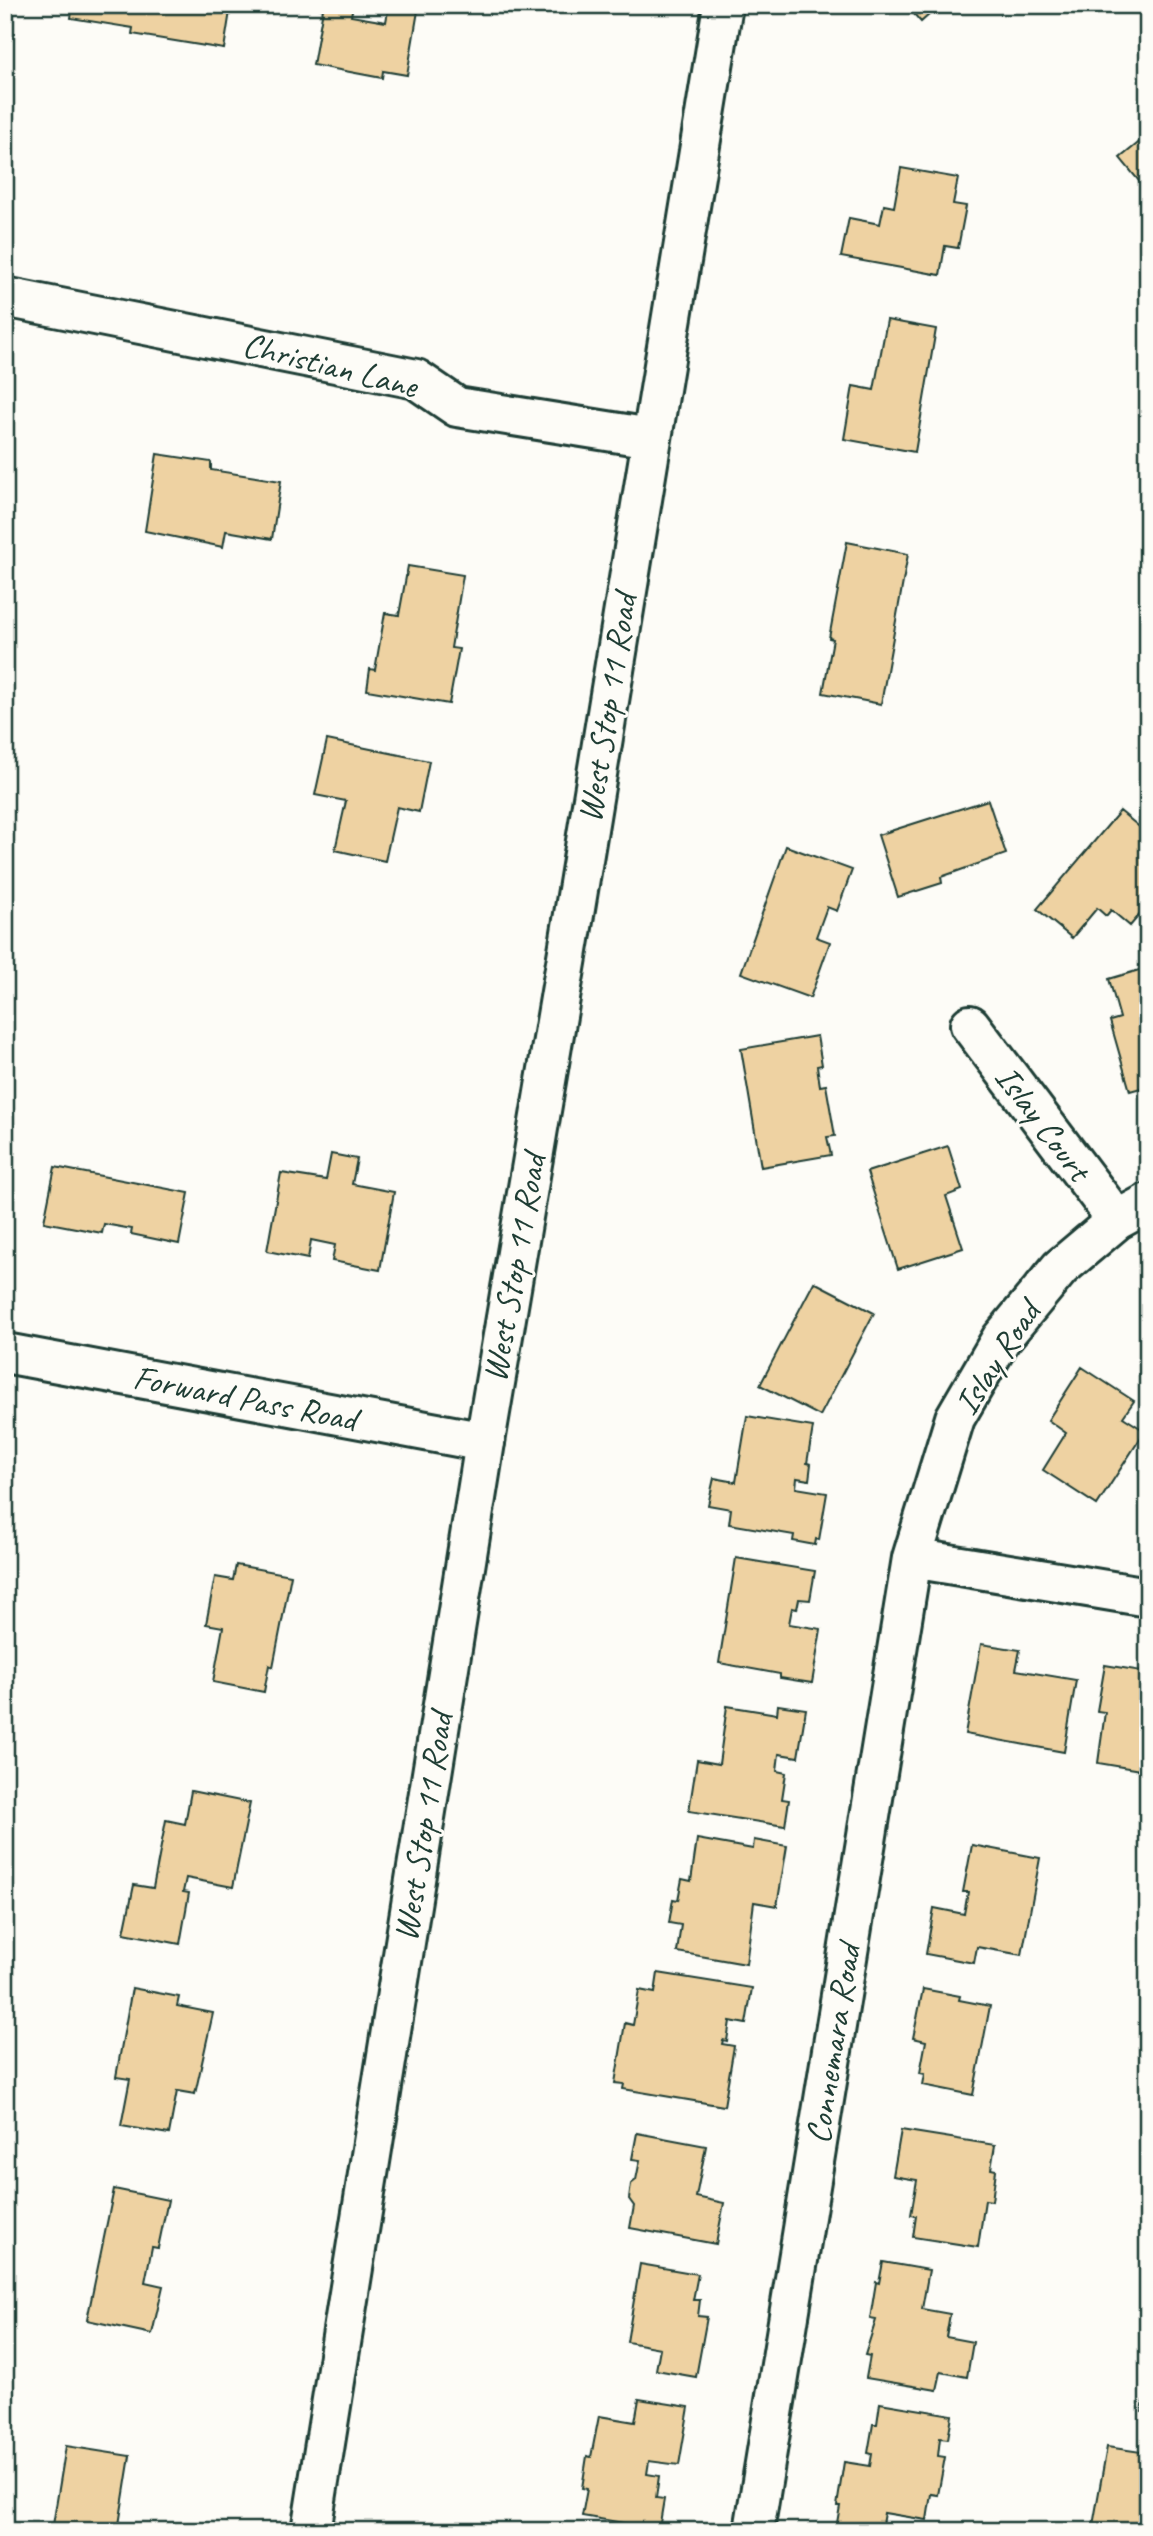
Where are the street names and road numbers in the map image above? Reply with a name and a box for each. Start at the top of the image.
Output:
street label: Christian Lane [238,322,424,409]
street label: West Stop 11 Road [567,586,648,825]
street label: Islay Court [985,1056,1103,1192]
street label: West Stop 11 Road [472,1146,557,1385]
street label: Islay Road [944,1288,1053,1423]
street label: Forward Pass Road [130,1354,365,1443]
street label: West Stop 11 Road [383,1705,464,1944]
street label: Connemara Road [795,1936,872,2147]

